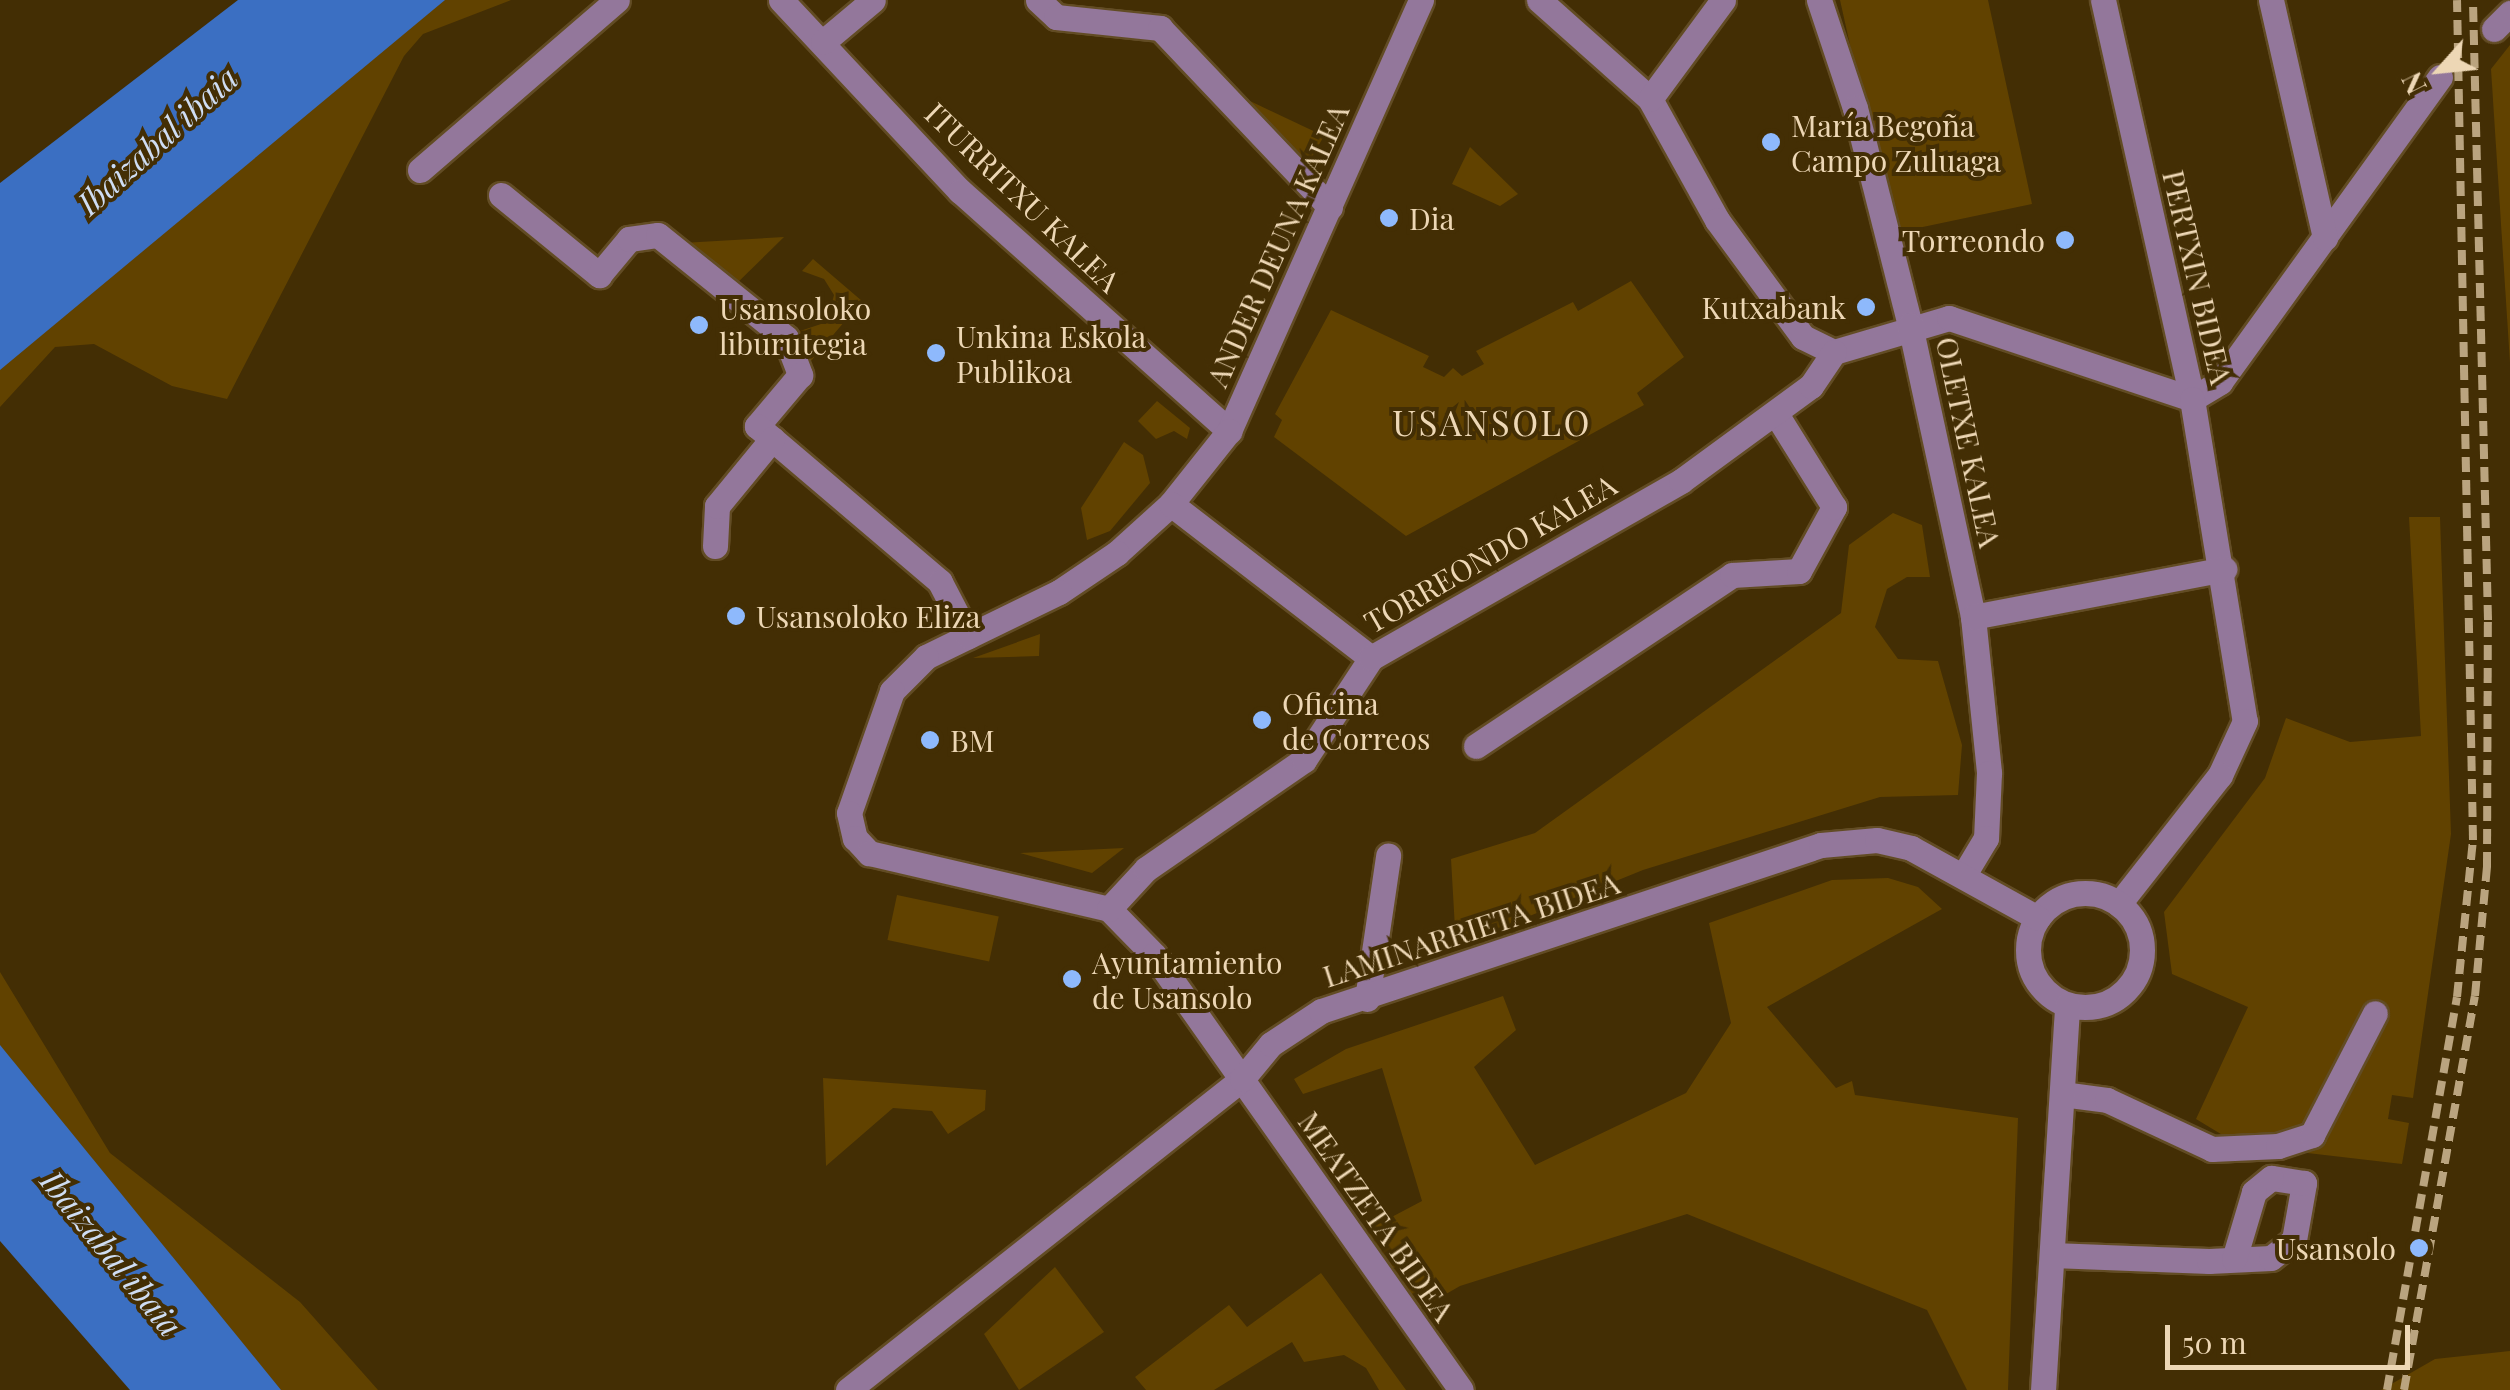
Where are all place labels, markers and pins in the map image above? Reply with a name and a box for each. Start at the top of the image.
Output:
place label: María Begoña Campo Zuluaga [1791,107,2001,178]
marker: María Begoña Campo Zuluaga [1760,131,1782,153]
place label: Dia [1409,200,1454,236]
marker: Dia [1378,207,1400,229]
place label: Torreondo [1902,222,2045,258]
marker: Torreondo [2054,229,2076,251]
place label: Kutxabank [1702,289,1846,325]
place label: Usansoloko liburutegia [719,290,871,360]
marker: Kutxabank [1855,296,1877,318]
marker: Usansoloko liburutegia [688,314,710,336]
place label: Unkina Eskola Publikoa [956,318,1147,388]
marker: Unkina Eskola Publikoa [925,342,947,364]
place label: Usansoloko Eliza [756,598,980,634]
marker: Usansoloko Eliza [725,605,747,627]
place label: Oficina de Correos [1282,685,1430,756]
marker: Oficina de Correos [1251,709,1273,731]
place label: BM [950,722,995,758]
marker: BM [919,729,941,751]
place label: Ayuntamiento de Usansolo [1092,944,1282,1014]
marker: Ayuntamiento de Usansolo [1061,968,1083,990]
place label: Usansolo [2276,1230,2396,1266]
marker: Usansolo [2406,1235,2432,1261]

